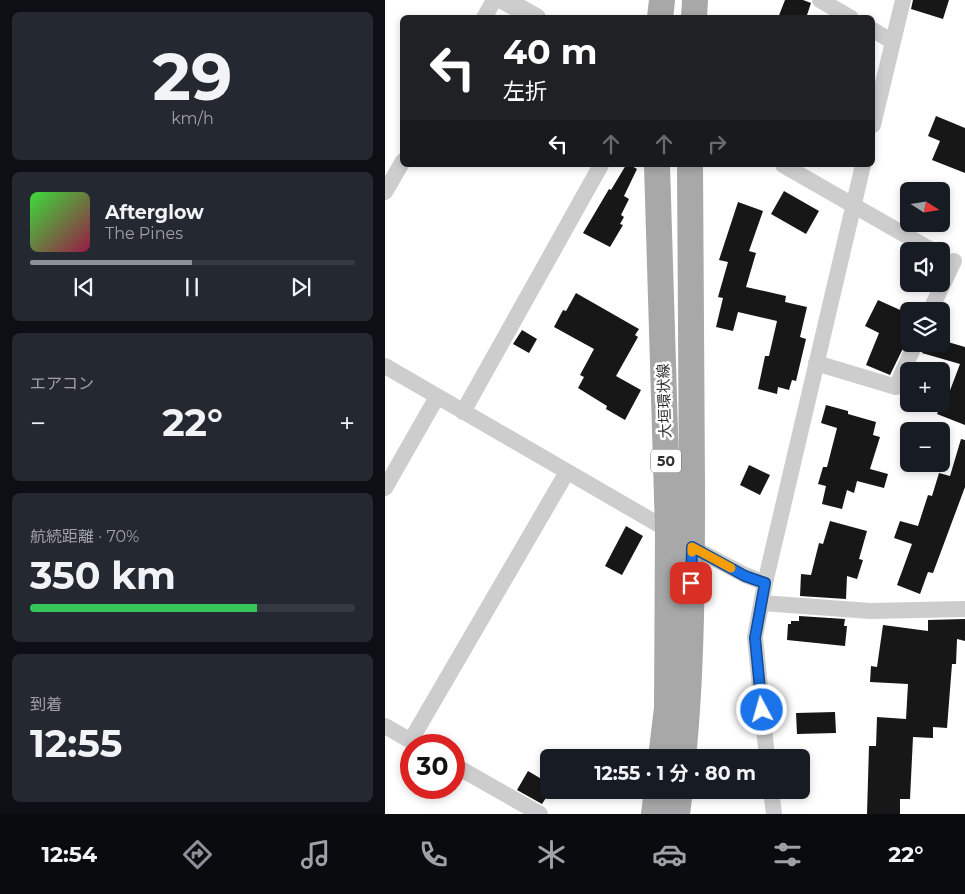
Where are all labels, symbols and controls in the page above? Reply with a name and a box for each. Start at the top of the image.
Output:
text: 40 m [503,30,598,73]
icon: left [420,35,485,100]
text: 29 [153,37,232,116]
text: 左折 [503,78,547,105]
text: km/h [171,109,214,128]
icon: left [544,130,572,158]
icon: ahead [597,130,625,158]
icon: ahead [650,130,678,158]
icon: right [703,130,731,158]
north arrow [900,182,950,232]
map controls [900,182,950,472]
text: Afterglow [105,201,204,224]
text: The Pines [105,224,183,243]
button: sound [900,242,950,292]
icon: previous [70,273,98,301]
icon: pause [178,273,206,301]
icon: next [287,273,315,301]
button: layers [900,302,950,352]
button: + [900,362,950,412]
street label: 大垣環状線 [653,363,675,439]
text: エアコン [30,374,94,393]
text: 22° [162,399,223,446]
text: − [30,406,46,440]
text: + [339,406,355,440]
button: − [900,422,950,472]
road number: 50 [651,450,681,472]
text: 航続距離 · 70% [30,527,139,546]
text: 350 km [30,552,176,599]
pin [670,562,712,604]
icon: arrive [677,569,705,597]
position arrow [735,683,787,735]
text: 到着 [30,695,62,714]
text: 12:55 [30,720,122,767]
speed limit sign: 30 [400,734,465,799]
text: 12:55 · 1 分 · 80 m [594,762,756,785]
icon: directions [180,837,215,872]
icon: music [298,837,333,872]
icon: phone [416,837,451,872]
icon: climate [534,837,569,872]
icon: car [652,837,687,872]
icon: filters [770,837,805,872]
text: 12:54 [42,841,97,868]
text: 22° [888,841,923,868]

